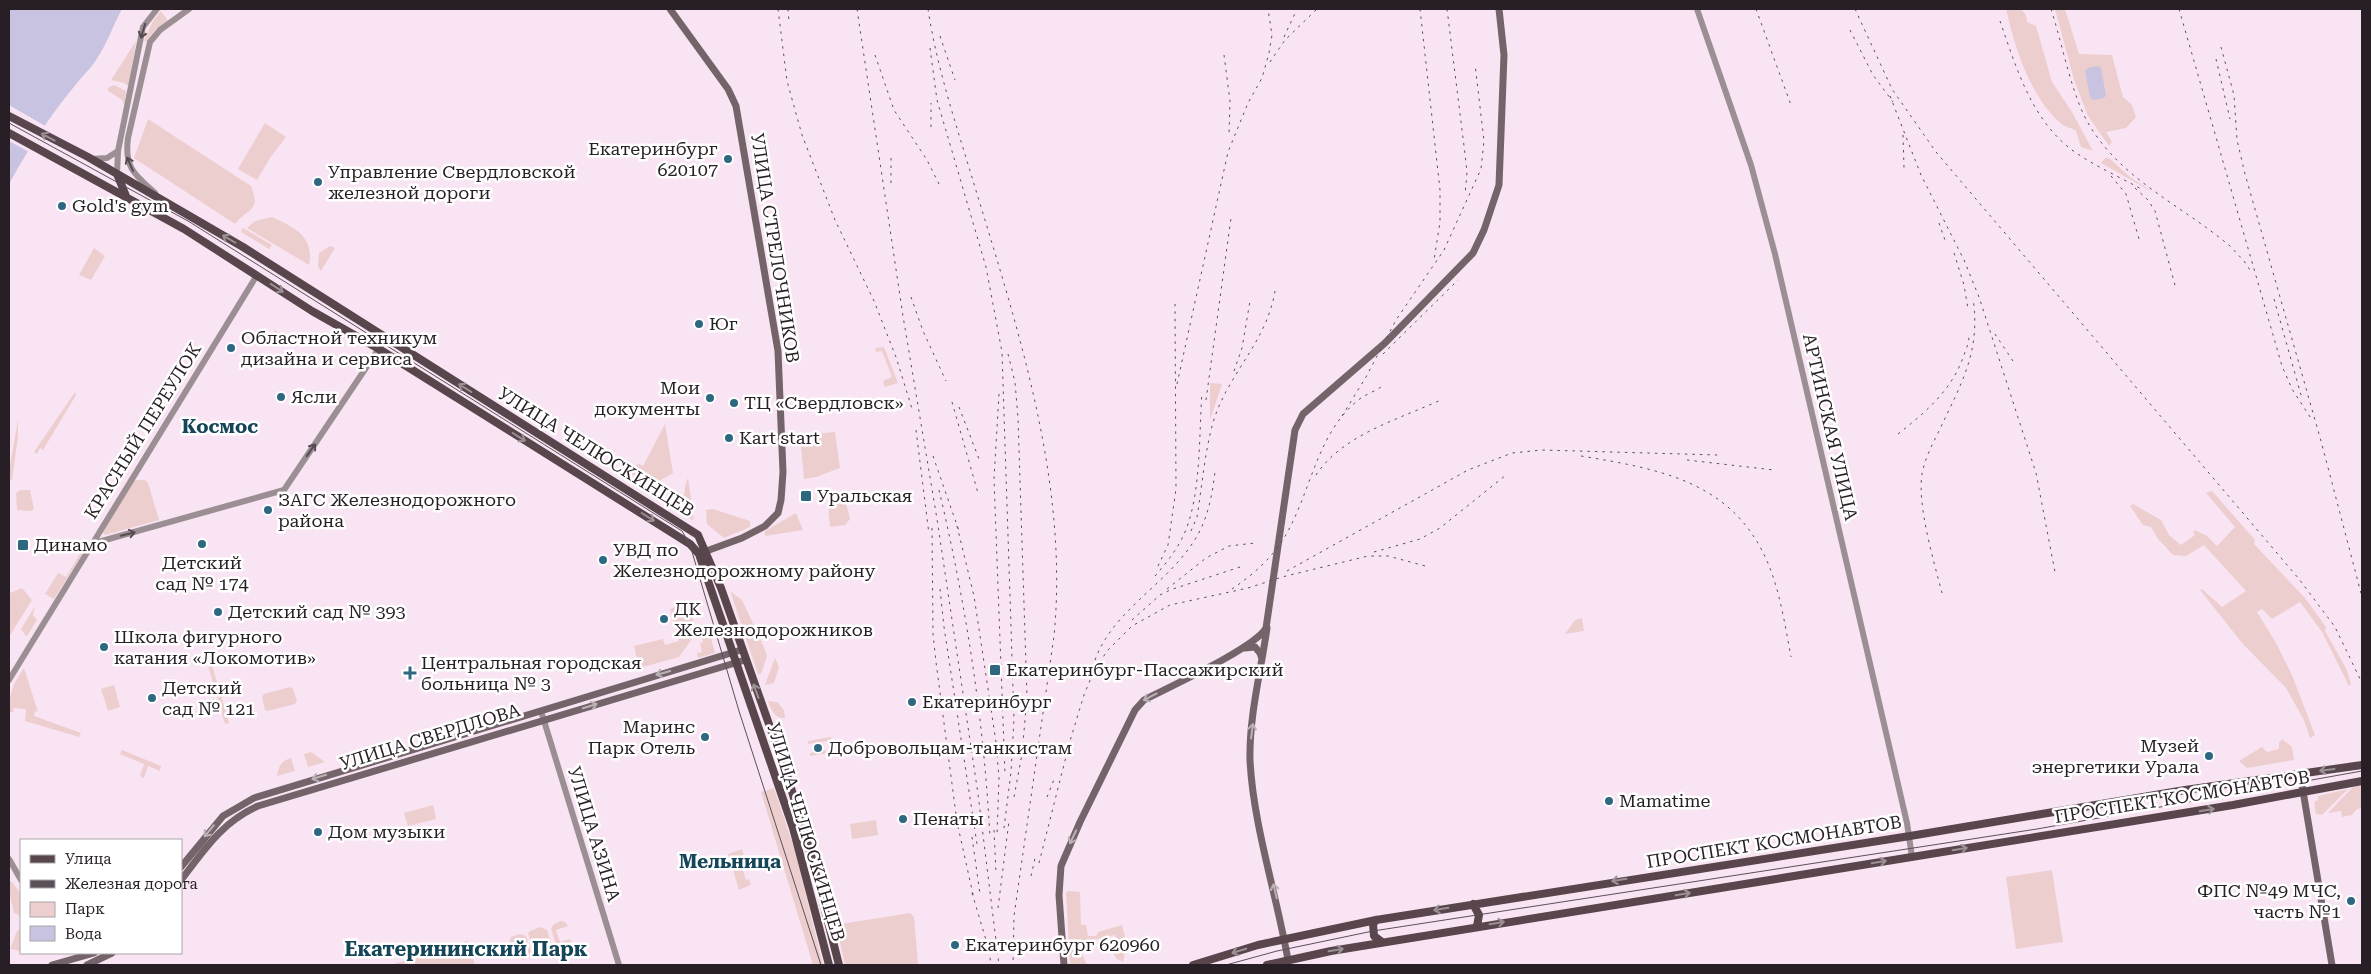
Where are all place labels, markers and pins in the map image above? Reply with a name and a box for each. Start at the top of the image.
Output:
place label: Екатеринбург 620107 [588,138,718,180]
marker: Екатеринбург 620107 [722,153,734,165]
place label: Управление Свердловской железной дороги [328,161,575,203]
marker: Управление Свердловской железной дороги [312,176,324,188]
place label: Gold's gym [72,195,169,216]
marker: Gold's gym [56,200,68,212]
place label: Юг [709,313,738,334]
marker: Юг [693,318,705,330]
place label: Областной техникум дизайна и сервиса [241,327,437,369]
marker: Областной техникум дизайна и сервиса [225,342,237,354]
place label: Мои документы [595,377,700,419]
place label: Ясли [291,386,337,407]
marker: Ясли [275,391,287,403]
marker: Мои документы [704,392,716,404]
place label: ТЦ «Свердловск» [744,392,904,413]
marker: ТЦ «Свердловск» [728,397,740,409]
place label: Kart start [739,427,820,448]
marker: Kart start [723,432,735,444]
place label: Уральская [817,485,912,506]
place label: ЗАГС Железнодорожного района [278,489,516,531]
marker: Уральская [799,489,813,503]
marker: ЗАГС Железнодорожного района [262,504,274,516]
place label: Динамо [34,534,108,555]
marker: Динамо [16,538,30,552]
marker: Детский сад № 174 [196,538,208,550]
place label: УВД по Железнодорожному району [613,539,876,581]
place label: Детский сад № 174 [155,552,249,594]
marker: УВД по Железнодорожному району [597,554,609,566]
place label: ДК Железнодорожников [674,598,873,640]
place label: Детский сад № 393 [228,601,406,622]
marker: Детский сад № 393 [212,606,224,618]
marker: ДК Железнодорожников [658,613,670,625]
place label: Школа фигурного катания «Локомотив» [114,626,316,668]
marker: Школа фигурного катания «Локомотив» [98,641,110,653]
place label: Центральная городская больница № 3 [421,652,641,694]
place label: Екатеринбург-Пассажирский [1006,659,1283,680]
marker: Екатеринбург-Пассажирский [988,663,1002,677]
marker: Центральная городская больница № 3 [403,666,417,680]
place label: Детский сад № 121 [162,677,255,719]
place label: Екатеринбург [922,691,1052,712]
marker: Детский сад № 121 [146,692,158,704]
marker: Екатеринбург [906,696,918,708]
place label: Маринс Парк Отель [588,716,696,758]
marker: Маринс Парк Отель [699,731,711,743]
place label: Музей энергетики Урала [2032,735,2199,777]
place label: Добровольцам-танкистам [828,737,1072,758]
marker: Добровольцам-танкистам [812,742,824,754]
marker: Музей энергетики Урала [2203,750,2215,762]
place label: Mamatime [1619,790,1711,811]
marker: Mamatime [1603,795,1615,807]
place label: Пенаты [913,808,984,829]
marker: Пенаты [897,813,909,825]
place label: Дом музыки [328,821,445,842]
marker: Дом музыки [312,826,324,838]
place label: ФПС №49 МЧС, часть №1 [2197,880,2341,922]
marker: ФПС №49 МЧС, часть №1 [2345,895,2357,907]
place label: Екатеринбург 620960 [965,934,1160,955]
marker: Екатеринбург 620960 [949,939,961,951]

